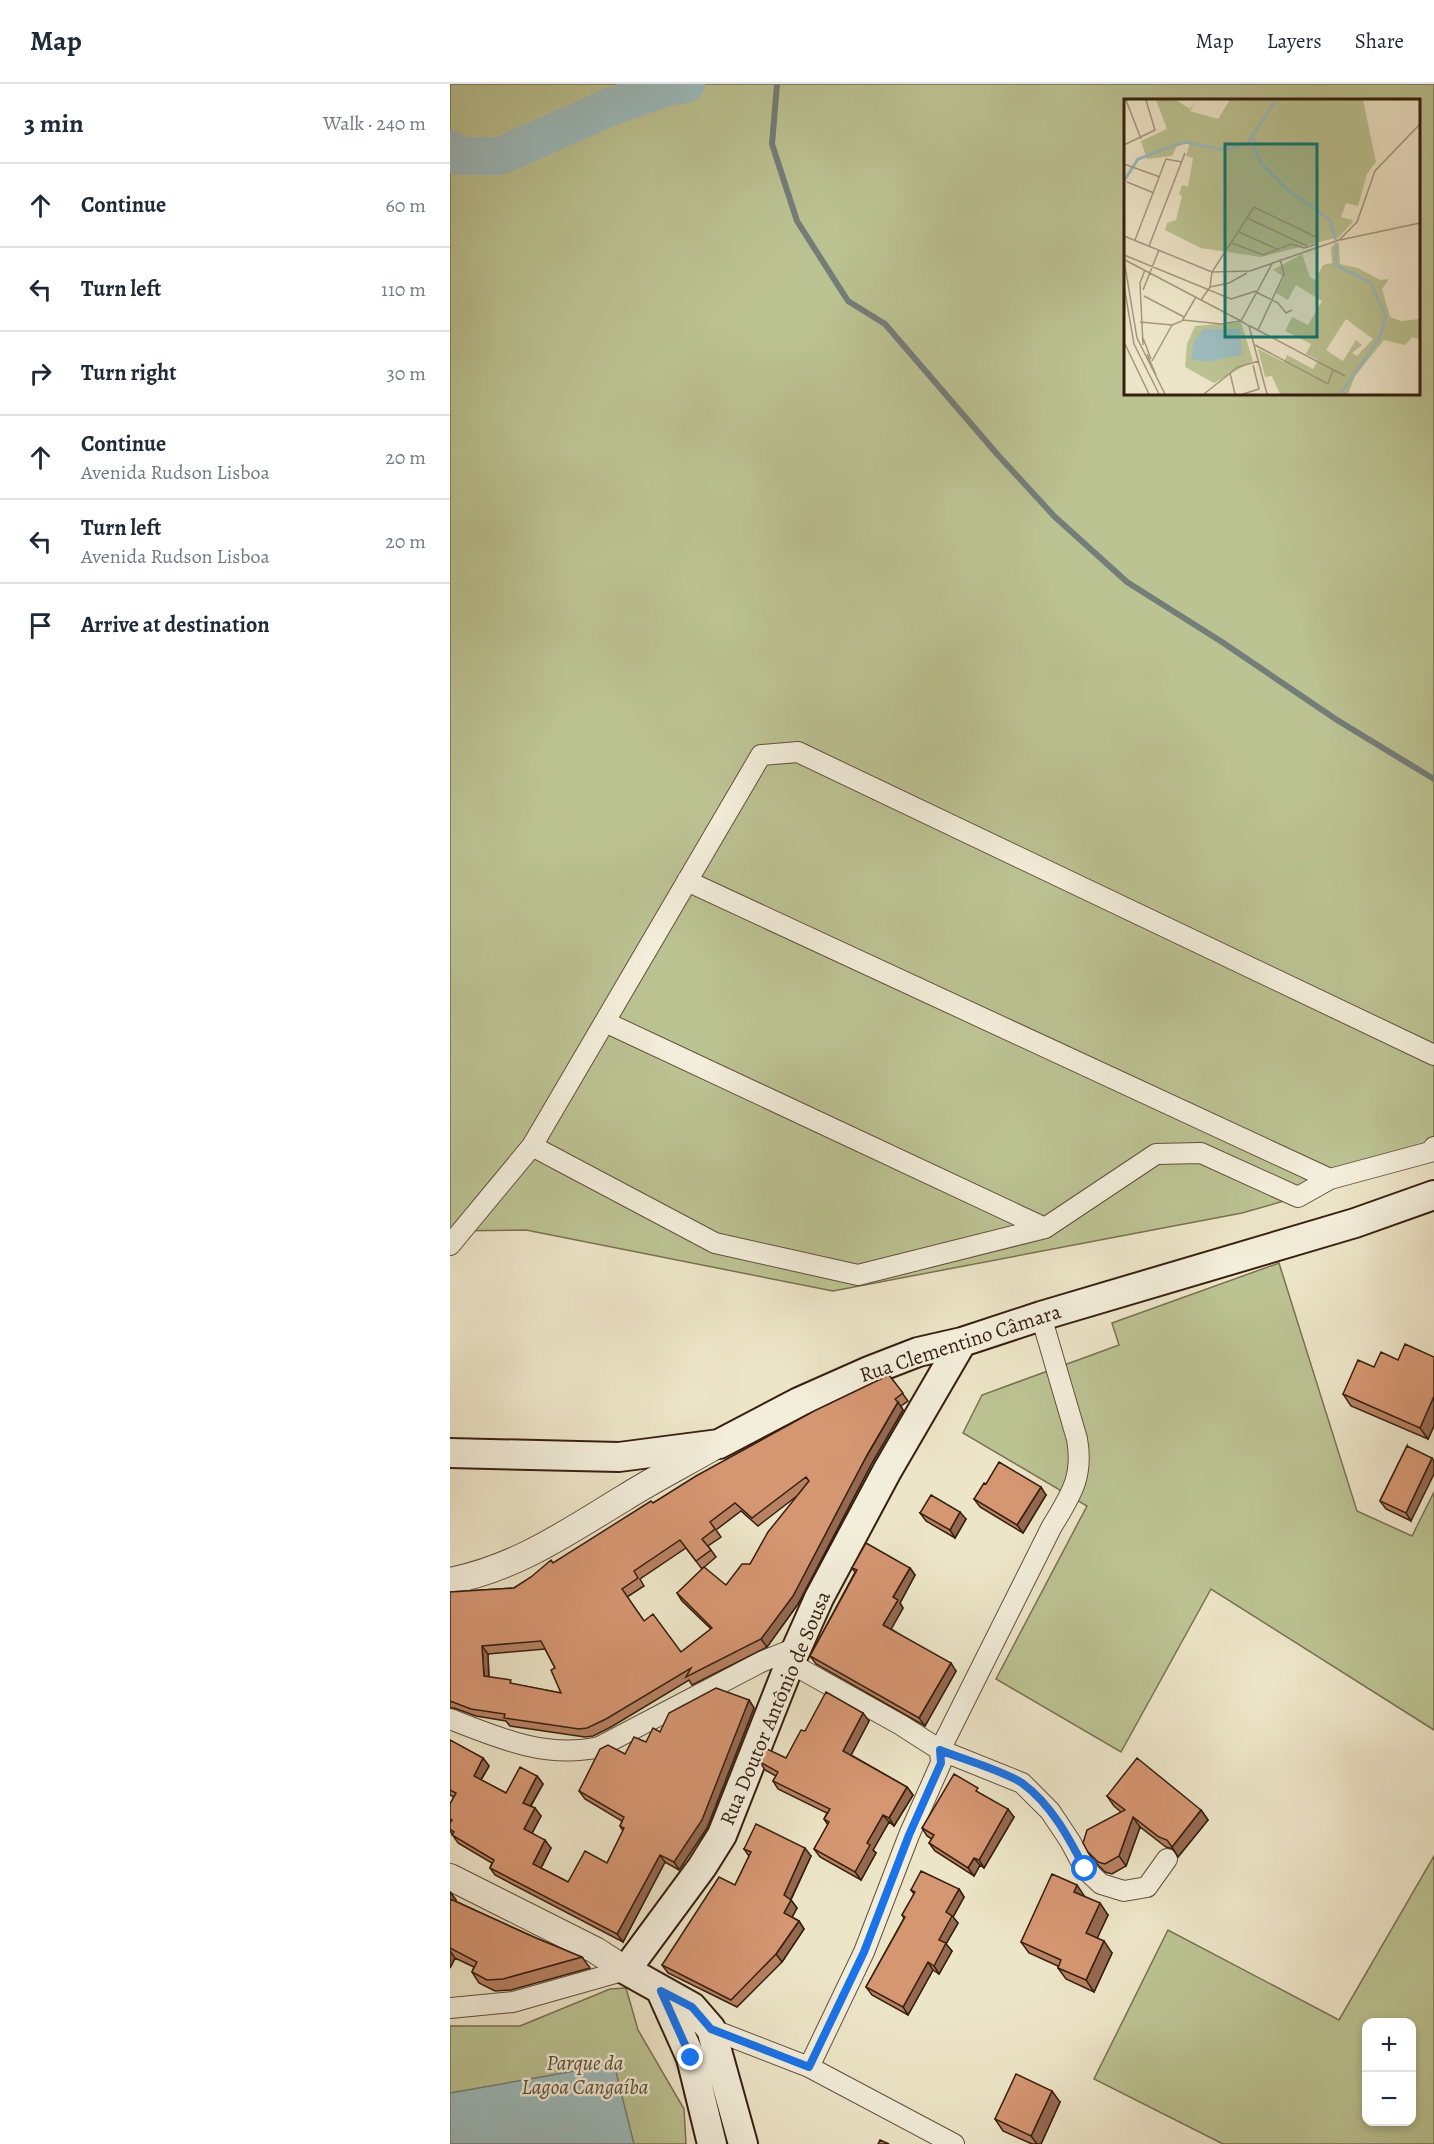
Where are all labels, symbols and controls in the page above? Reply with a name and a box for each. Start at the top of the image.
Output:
text: Map [30,22,82,60]
text: Map [1195,27,1234,55]
text: Layers [1267,27,1322,55]
text: Share [1355,27,1404,55]
inset map [1124,99,1419,394]
text: 3 min [24,106,84,141]
text: Walk · 240 m [323,110,426,137]
icon: ahead [24,189,57,222]
text: Continue [81,190,166,220]
text: 60 m [386,192,426,219]
icon: left [24,273,57,306]
text: Turn left [81,274,161,304]
text: 110 m [381,276,426,303]
icon: right [24,357,57,390]
text: Turn right [81,358,177,388]
text: 30 m [386,360,426,387]
text: Continue [81,429,166,459]
icon: ahead [24,441,57,474]
text: 20 m [385,444,426,471]
text: Avenida Rudson Lisboa [81,459,270,486]
text: Turn left [81,513,161,543]
icon: left [24,525,57,558]
text: 20 m [385,528,426,555]
text: Avenida Rudson Lisboa [81,543,270,570]
icon: arrive [24,609,57,642]
text: Arrive at destination [81,610,270,640]
street label: Rua Clementino Câmara [856,1297,1065,1389]
street label: Rua Doutor Antônio de Sousa [713,1586,837,1829]
route start [1071,1855,1097,1881]
map controls [1362,2018,1416,2126]
button: + [1362,2018,1416,2072]
route end [677,2044,703,2070]
park label: Parque da Lagoa Cangaíba [521,2049,649,2101]
button: − [1362,2072,1416,2126]

